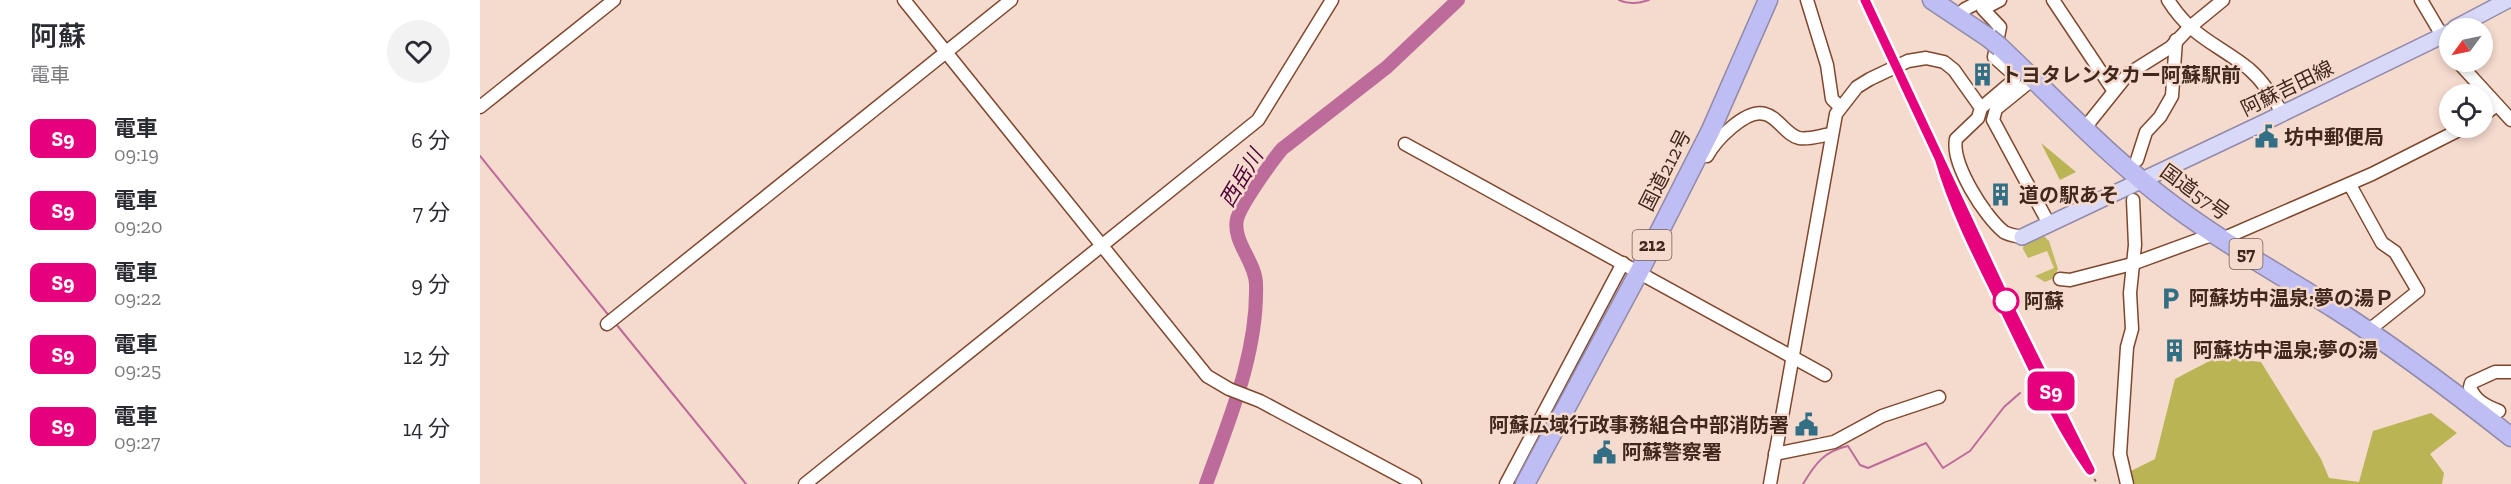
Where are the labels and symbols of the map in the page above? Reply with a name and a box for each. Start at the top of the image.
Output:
north arrow [2439,18,2493,72]
street label: 阿蘇吉田線 [2237,55,2337,121]
building icon: トヨタレンタカー阿蘇駅前 [1970,62,1996,88]
place label: トヨタレンタカー阿蘇駅前 [2001,63,2241,87]
public building icon: 坊中郵便局 [2253,124,2279,150]
street label: 国道212号 [1634,125,1696,215]
place label: 坊中郵便局 [2284,125,2384,149]
water label: 西岳川 [1214,143,1269,211]
street label: 国道57号 [2156,159,2234,225]
building icon: 道の駅あそ [1988,182,2014,208]
place label: 道の駅あそ [2019,183,2119,207]
road number: 212 [1632,230,1672,260]
road number: 57 [2230,239,2262,269]
parking icon: 阿蘇坊中温泉;夢の湯Ｐ [2158,285,2184,311]
place label: 阿蘇坊中温泉;夢の湯Ｐ [2189,286,2394,310]
marker: 阿蘇 [1993,288,2019,314]
place label: 阿蘇 [2024,289,2064,313]
building icon: 阿蘇坊中温泉;夢の湯 [2162,337,2188,363]
place label: 阿蘇坊中温泉;夢の湯 [2193,338,2378,362]
line badge: S9 [2024,372,2078,410]
public building icon: 阿蘇広域行政事務組合中部消防署 [1794,412,1820,438]
place label: 阿蘇広域行政事務組合中部消防署 [1489,413,1789,437]
public building icon: 阿蘇警察署 [1591,439,1617,465]
place label: 阿蘇警察署 [1622,440,1722,464]

